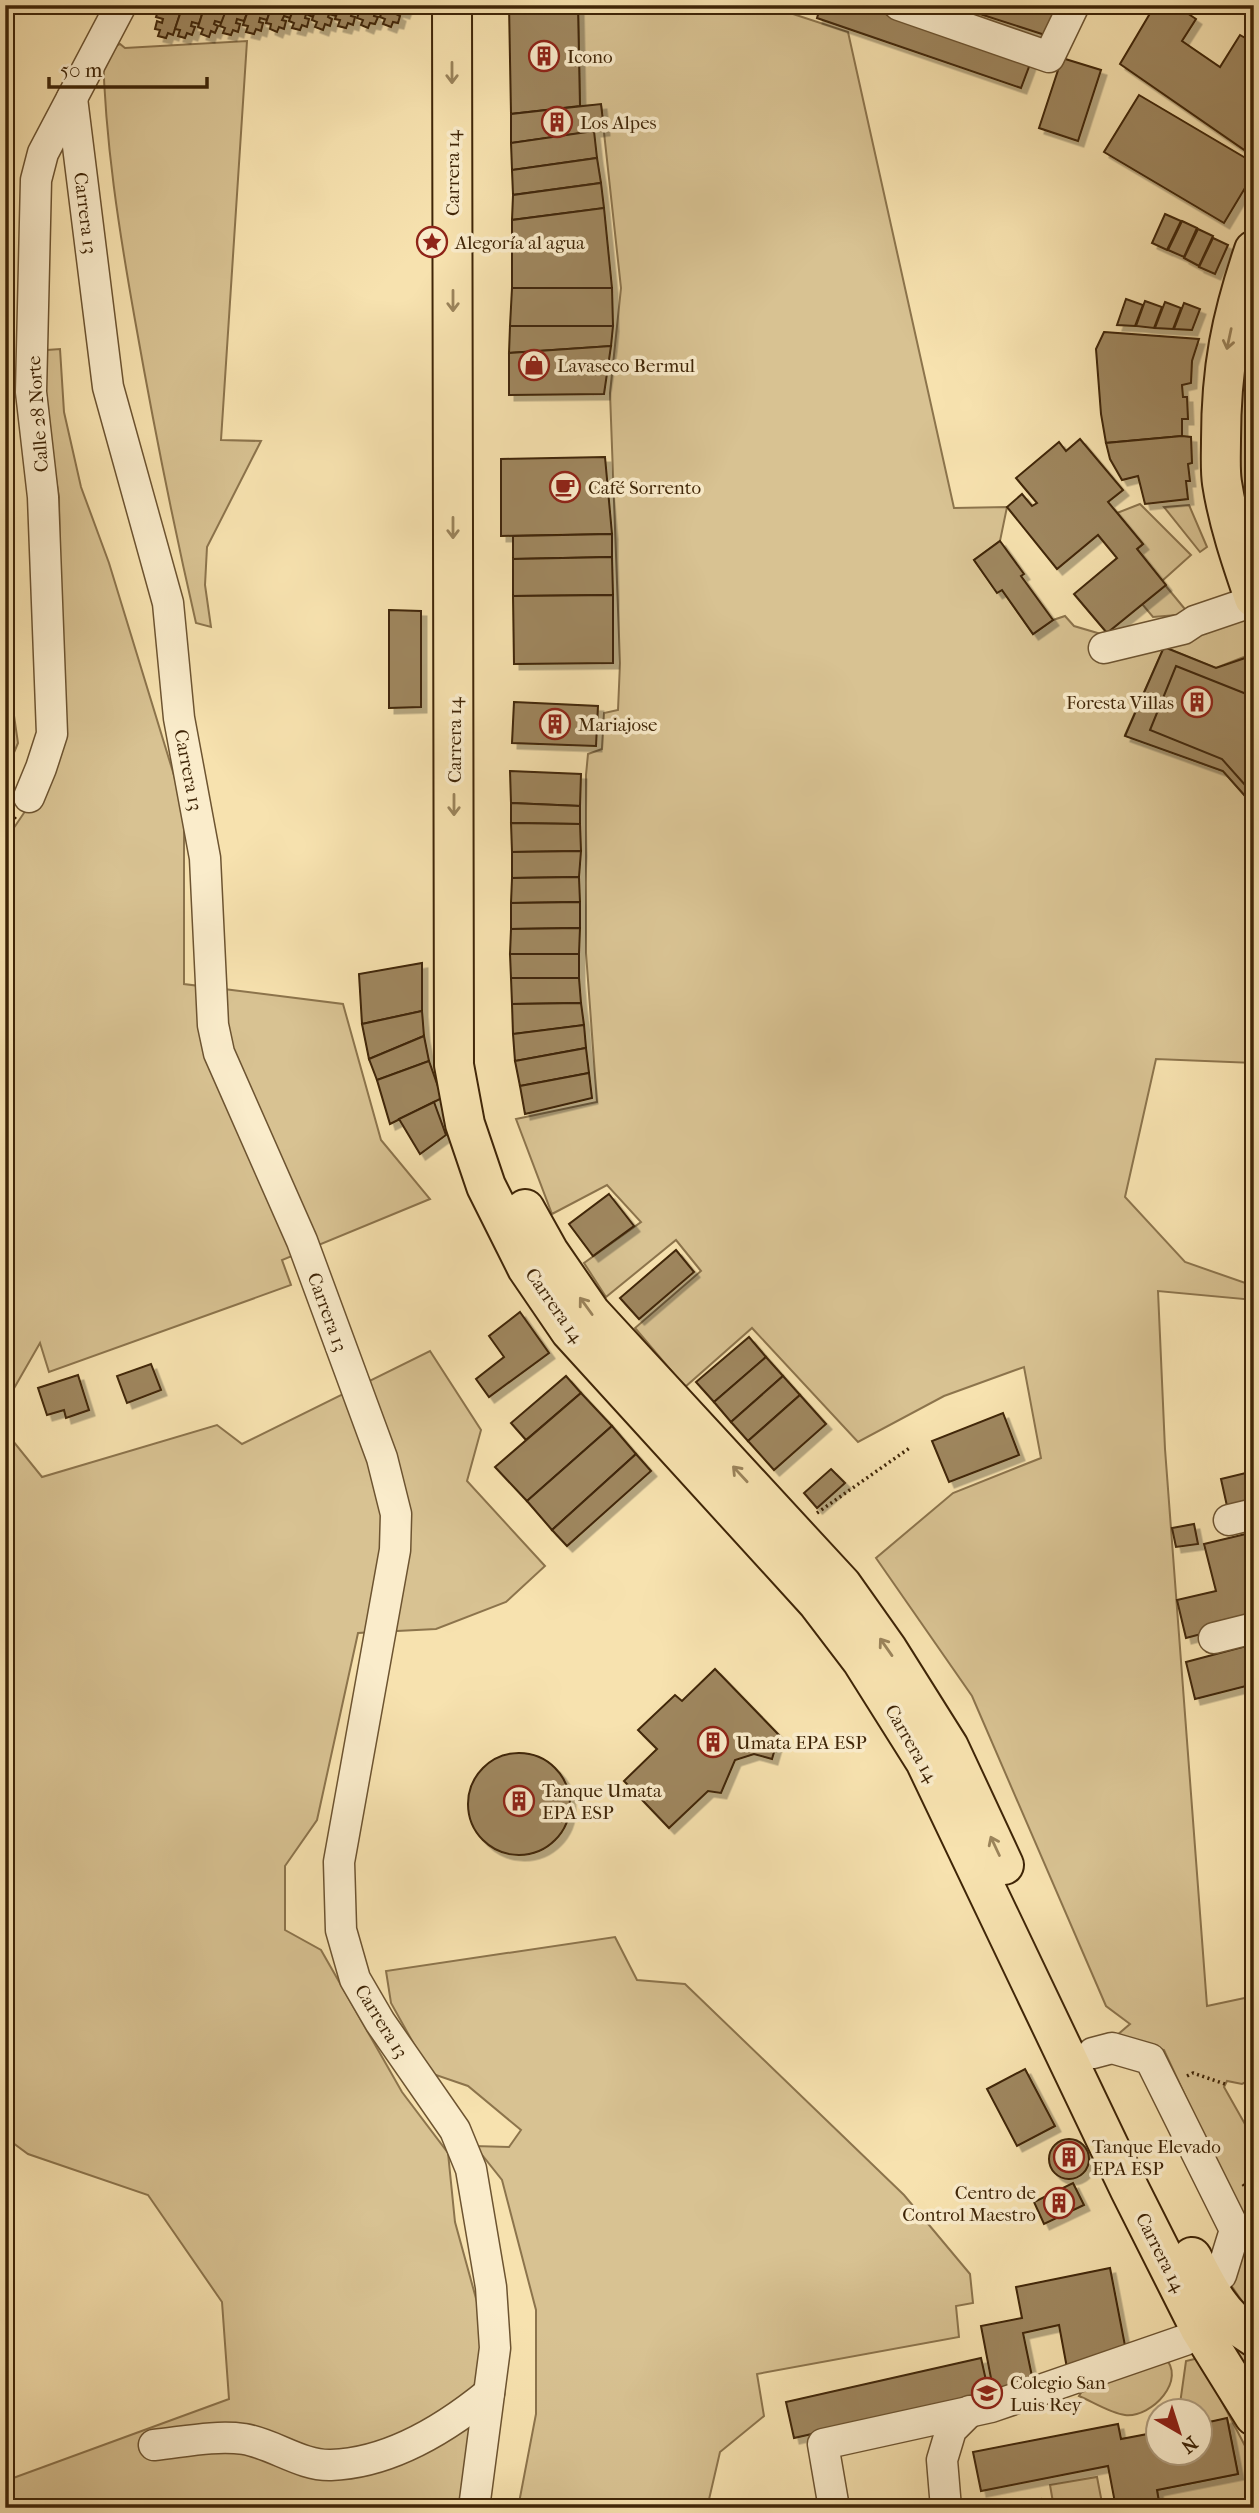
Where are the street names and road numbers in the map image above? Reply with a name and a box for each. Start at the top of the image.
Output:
street label: Carrera 14 [442,129,464,216]
street label: Carrera 13 [69,171,101,255]
street label: Calle 28 Norte [23,355,53,473]
street label: Carrera 14 [444,696,466,783]
street label: Carrera 13 [169,728,207,813]
street label: Carrera 14 [521,1264,588,1348]
street label: Carrera 13 [303,1270,352,1355]
street label: Carrera 14 [880,1701,943,1787]
street label: Carrera 13 [350,1981,412,2062]
street label: Carrera 14 [1131,2209,1190,2296]

